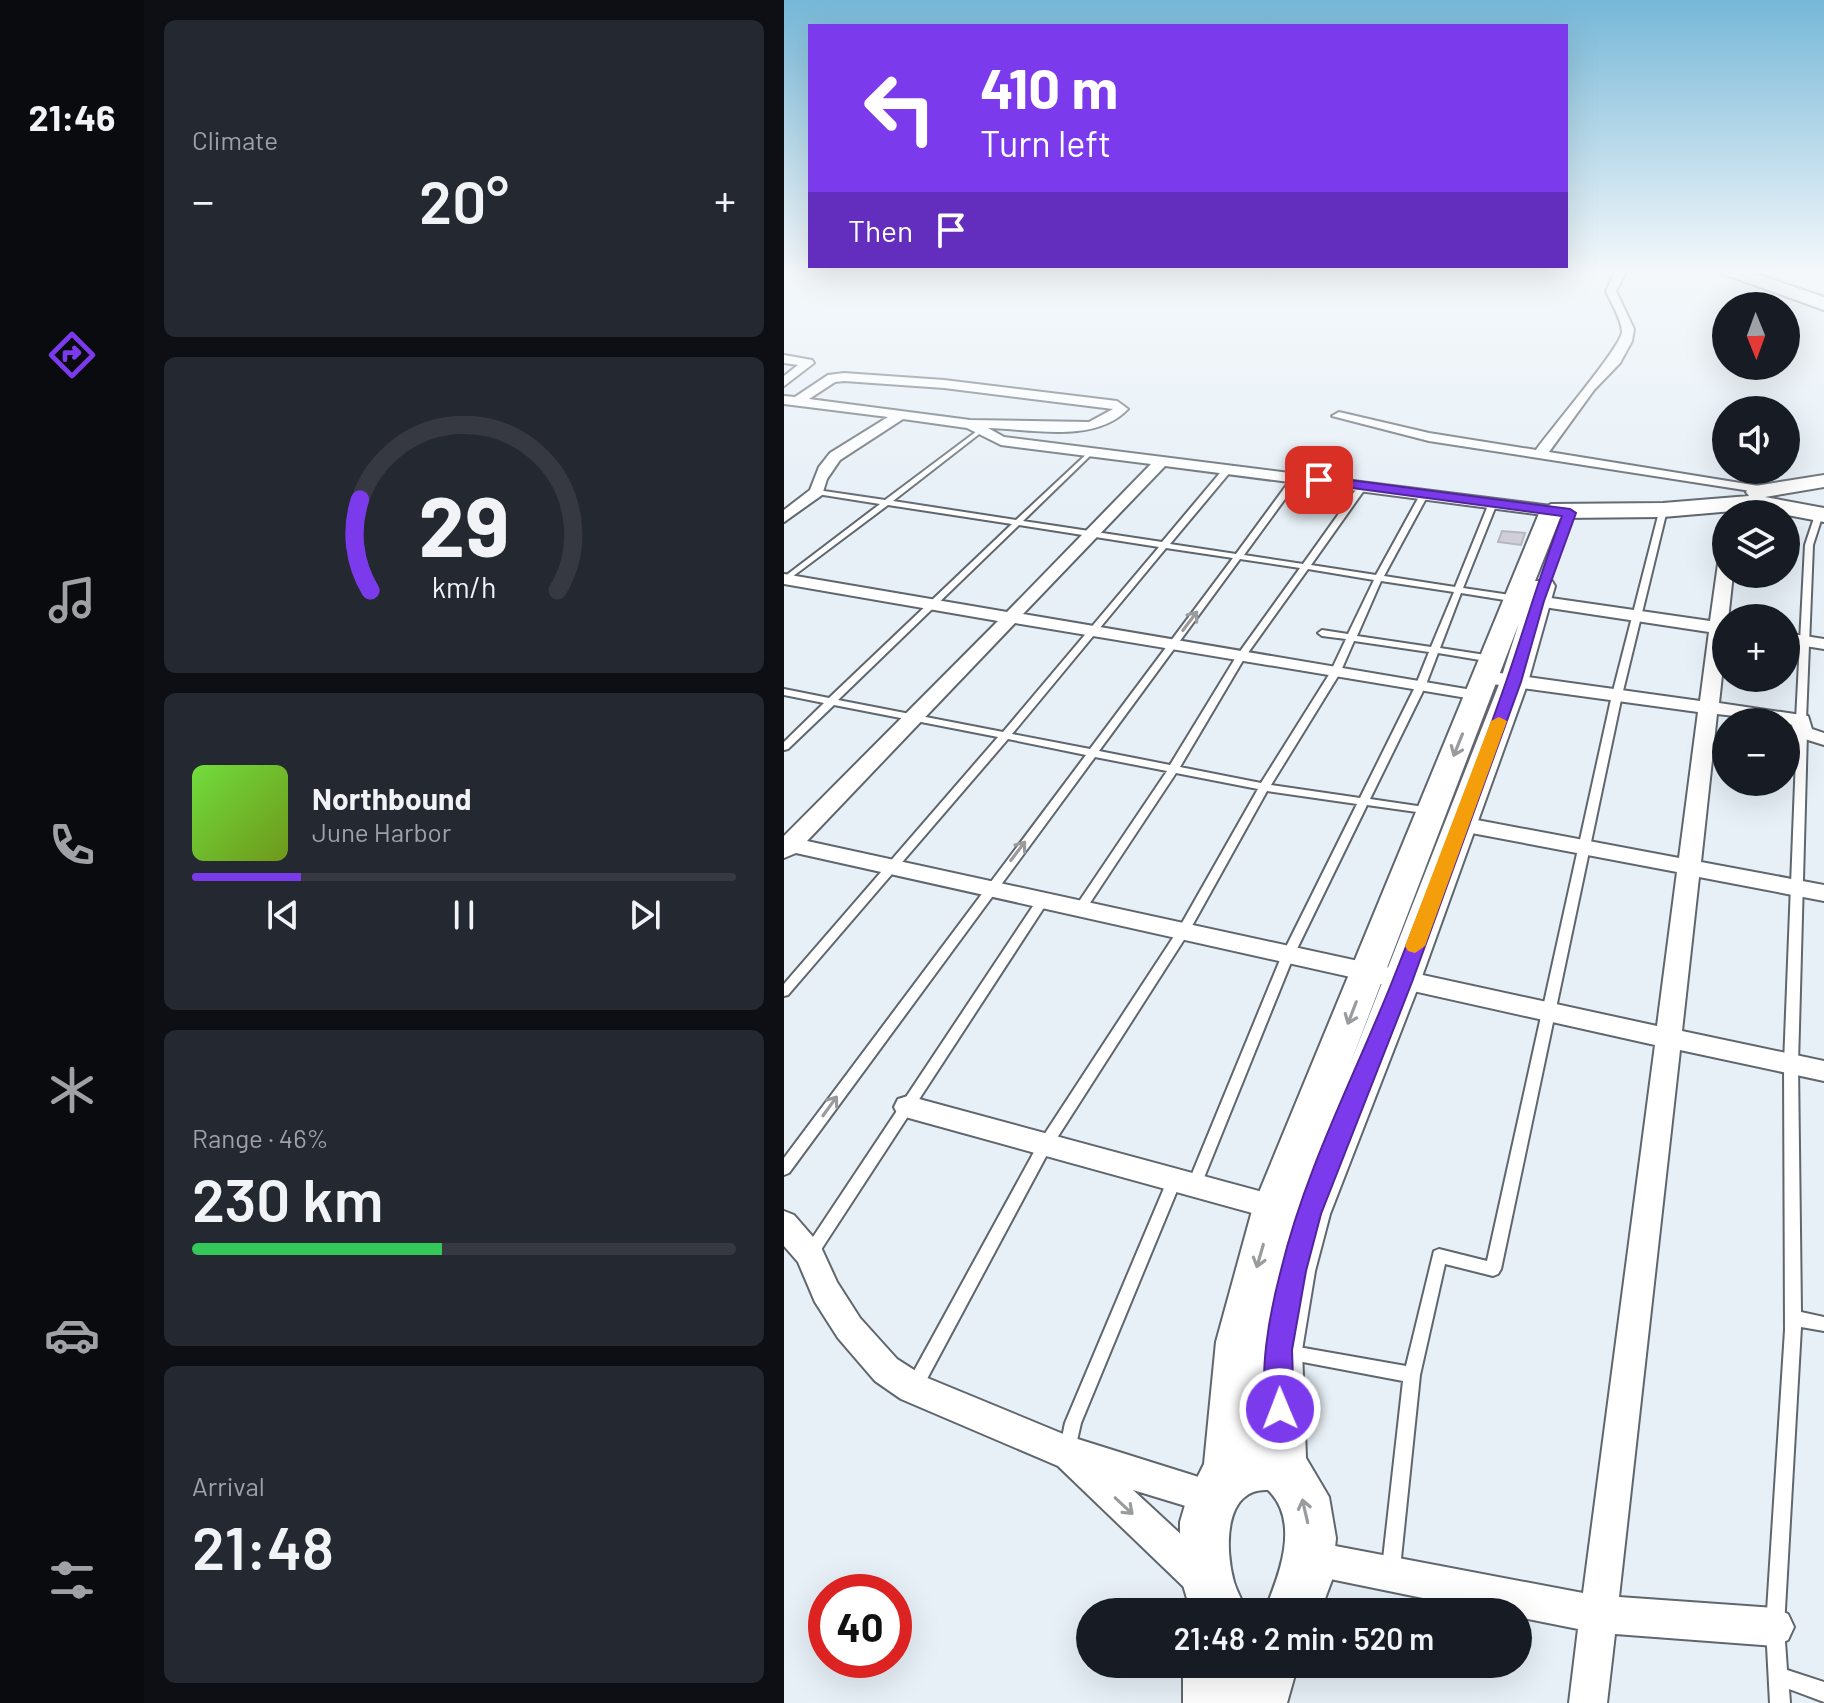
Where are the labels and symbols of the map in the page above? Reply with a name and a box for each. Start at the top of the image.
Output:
north arrow [1712,292,1800,380]
pin [1285,446,1353,514]
one-way arrow [1182,610,1198,632]
one-way arrow [1450,732,1465,757]
one-way arrow [1009,841,1026,863]
one-way arrow [1344,1000,1358,1025]
one-way arrow [822,1096,839,1117]
one-way arrow [1252,1242,1267,1268]
position arrow [1238,1367,1322,1451]
one-way arrow [1114,1497,1134,1516]
one-way arrow [1297,1498,1312,1524]
speed limit sign: 40 [808,1574,912,1678]

